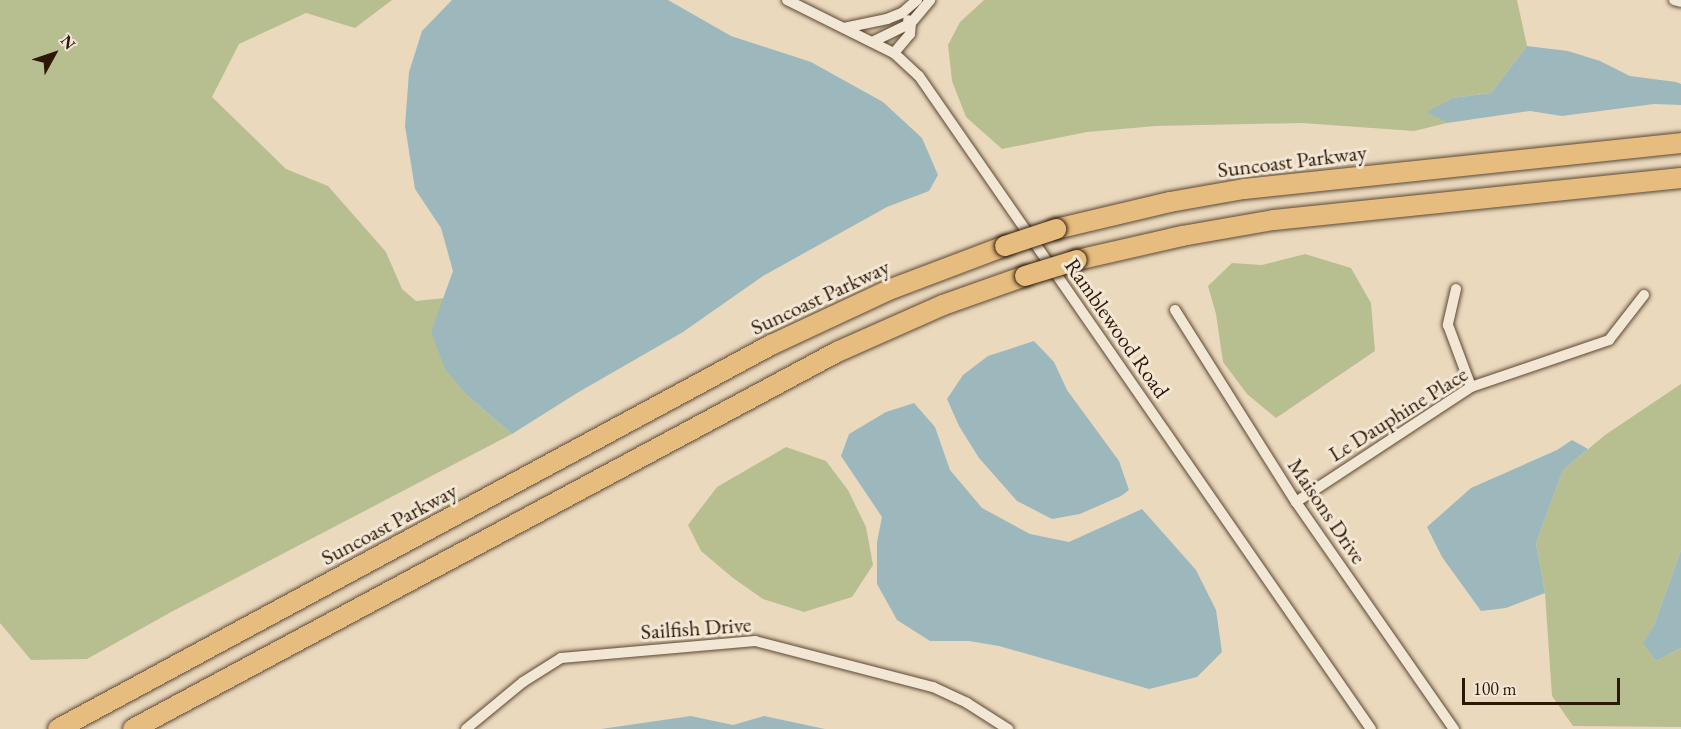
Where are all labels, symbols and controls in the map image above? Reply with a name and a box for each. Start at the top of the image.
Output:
north arrow [24,24,84,84]
text: N [56,30,80,54]
street label: Suncoast Parkway [1216,139,1368,183]
street label: Suncoast Parkway [746,253,894,341]
street label: Ramblewood Road [1059,253,1175,403]
street label: Le Dauphine Place [1324,361,1472,467]
street label: Maisons Drive [1282,453,1372,569]
street label: Suncoast Parkway [317,477,461,571]
street label: Sailfish Drive [640,611,752,645]
scale bar [1465,666,1622,704]
text: 100 m [1473,677,1517,700]

